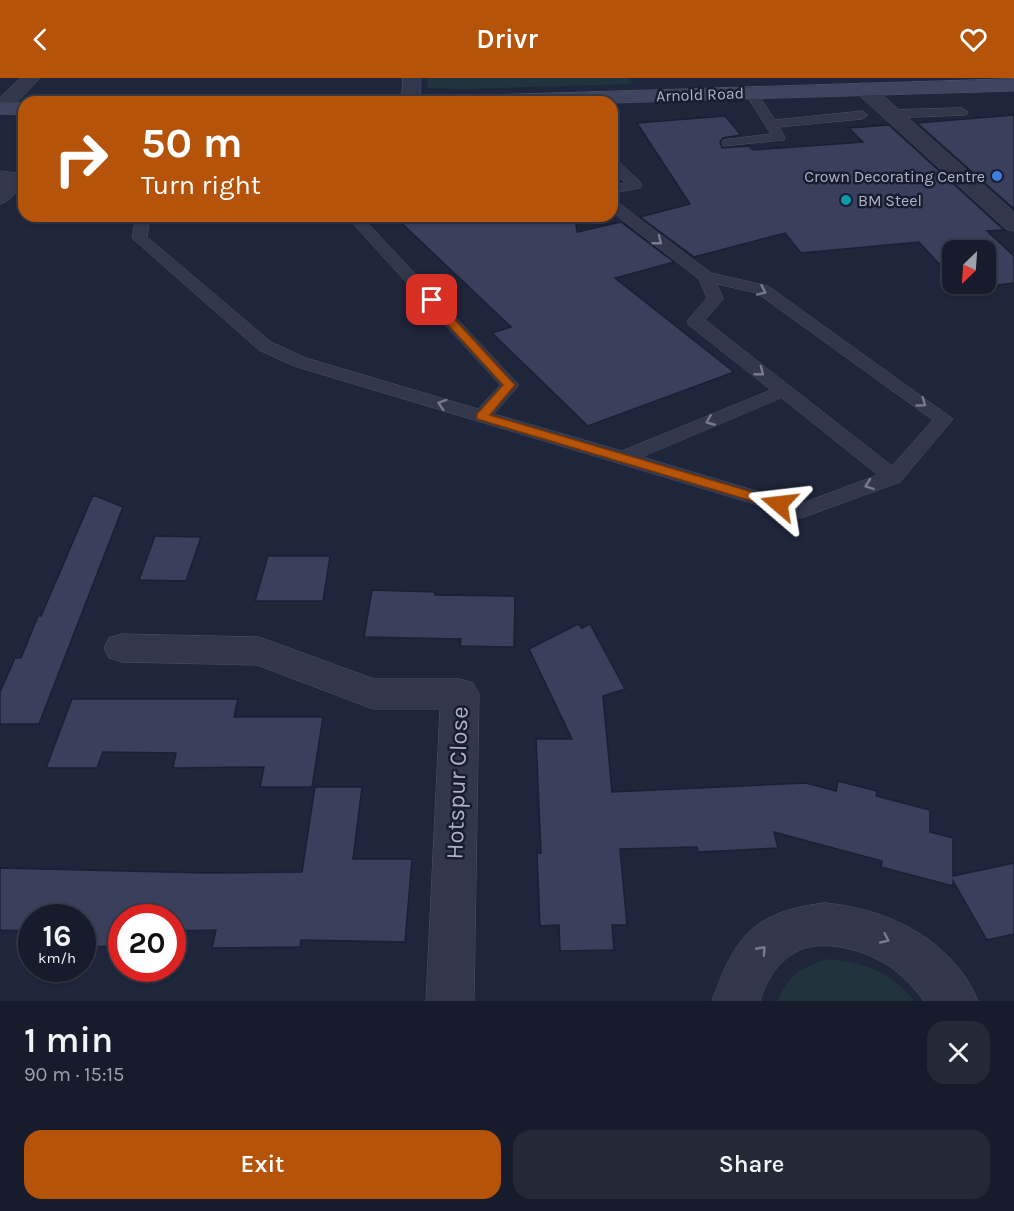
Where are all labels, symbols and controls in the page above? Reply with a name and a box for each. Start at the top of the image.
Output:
icon: back [24,23,57,56]
text: Drivr [476,23,538,55]
icon: heart [957,23,990,56]
street label: Arnold Road [656,83,744,106]
text: 50 m [141,118,243,168]
icon: right [42,120,120,198]
place label: Crown Decorating Centre [804,167,985,186]
text: Turn right [141,169,261,201]
marker: Crown Decorating Centre [990,169,1004,183]
place label: BM Steel [858,191,922,210]
marker: BM Steel [839,193,853,207]
one-way arrow [652,233,663,244]
north arrow [942,240,996,294]
map controls [942,240,996,294]
pin [406,274,457,325]
icon: arrive [415,283,448,316]
one-way arrow [756,284,767,296]
one-way arrow [753,364,764,375]
one-way arrow [915,396,926,407]
one-way arrow [437,399,448,411]
one-way arrow [706,414,717,426]
position arrow [747,472,811,536]
one-way arrow [864,478,875,491]
street label: Hotspur Close [440,706,474,860]
speed limit sign: 20 [108,904,186,982]
text: 16 [43,918,71,954]
one-way arrow [879,932,890,944]
one-way arrow [755,946,766,957]
text: km/h [38,949,76,967]
text: 1 min [24,1019,113,1061]
button: close [927,1021,990,1084]
text: 90 m · 15:15 [24,1063,124,1086]
button: Exit [24,1130,501,1199]
button: Share [513,1130,990,1199]

